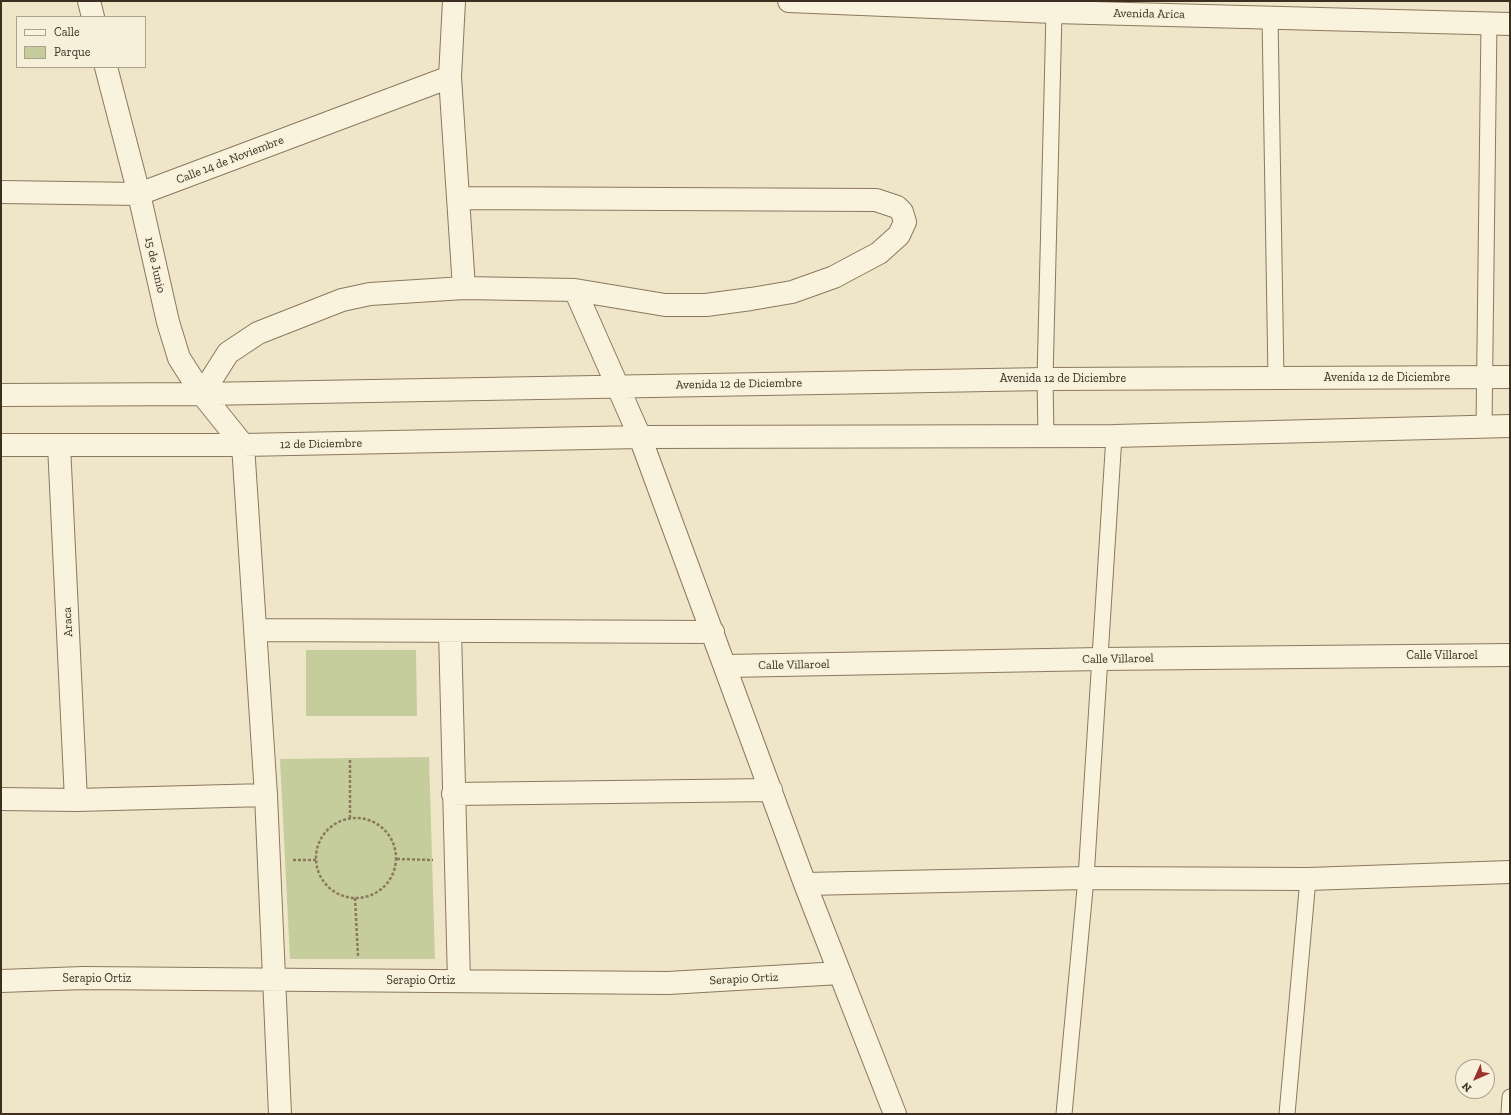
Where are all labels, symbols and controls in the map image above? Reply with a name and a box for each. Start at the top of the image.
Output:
street label: Avenida Arica [1113,6,1185,22]
legend [16,16,146,68]
text: Calle [54,25,80,39]
text: Parque [54,45,90,59]
street label: Calle 14 de Noviembre [174,133,286,187]
street label: 15 de Junio [142,236,168,294]
street label: Avenida 12 de Diciembre [1324,371,1450,385]
street label: Avenida 12 de Diciembre [1000,372,1126,386]
street label: Avenida 12 de Diciembre [676,376,802,392]
street label: 12 de Diciembre [280,436,362,452]
street label: Araca [60,607,76,637]
street label: Calle Villaroel [1406,649,1478,663]
street label: Calle Villaroel [1082,651,1154,667]
street label: Calle Villaroel [758,657,830,673]
street label: Serapio Ortiz [709,970,779,988]
street label: Serapio Ortiz [63,972,131,986]
street label: Serapio Ortiz [387,974,455,988]
north arrow [1455,1059,1495,1099]
text: N [1459,1080,1474,1095]

